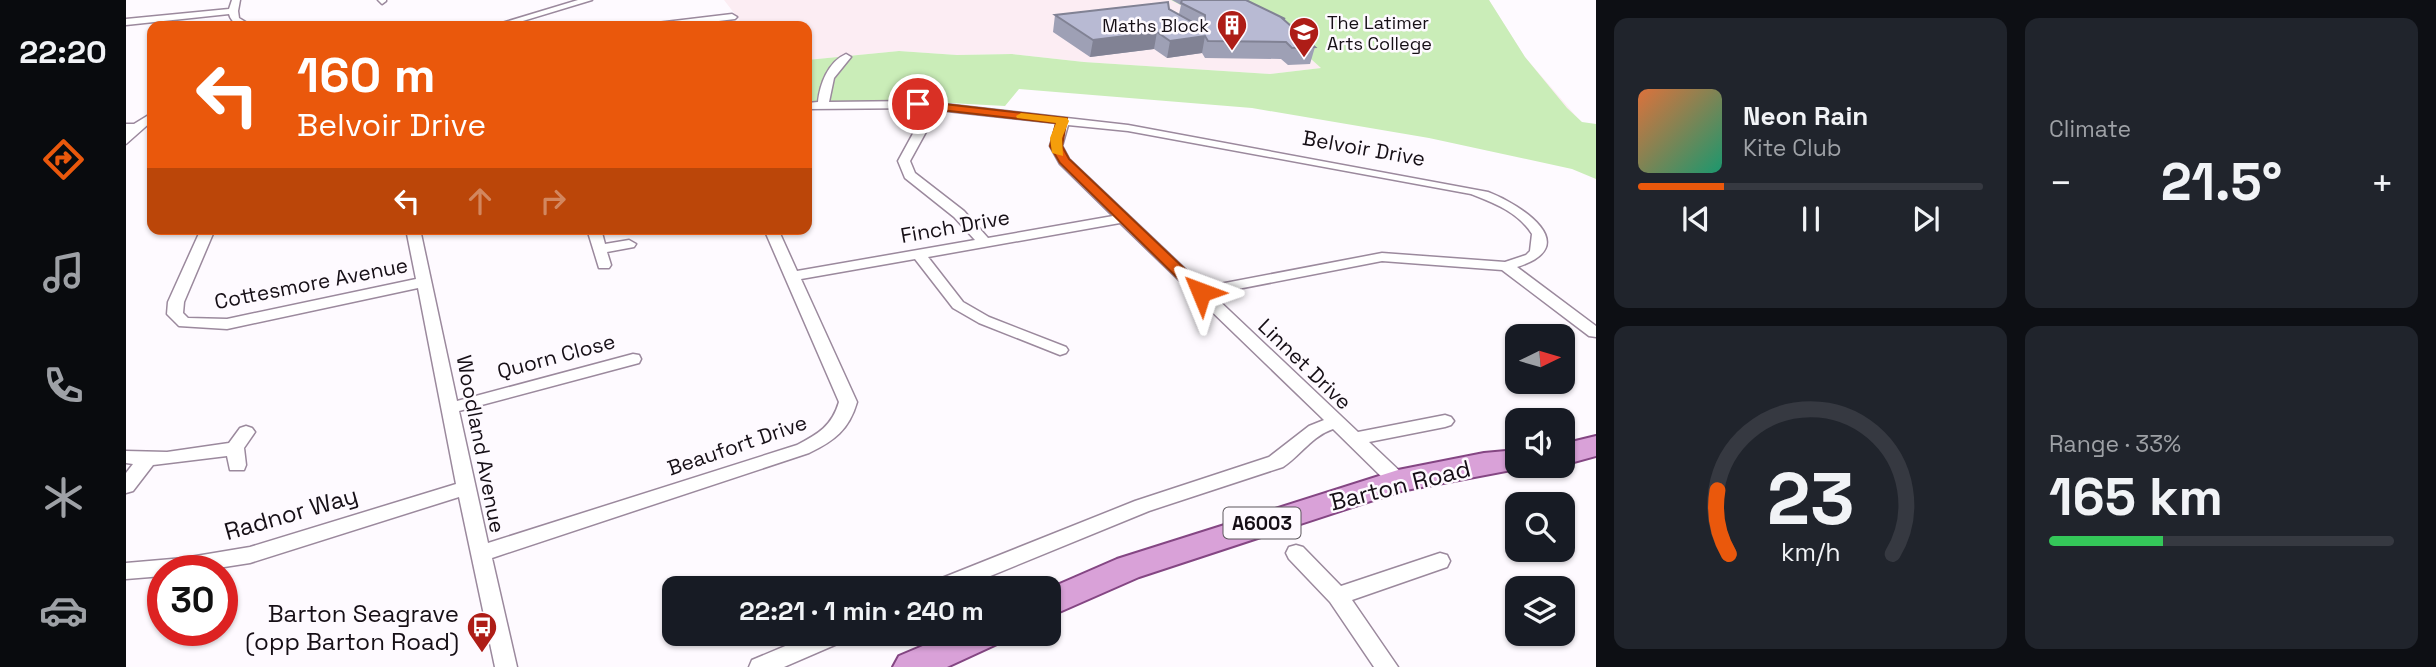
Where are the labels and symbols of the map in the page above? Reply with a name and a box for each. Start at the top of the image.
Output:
building icon: Maths Block [1215,8,1249,52]
place label: The Latimer Arts College [1327,11,1432,55]
place label: Maths Block [1102,14,1209,37]
school or university icon: The Latimer Arts College [1287,15,1321,59]
pin [888,74,948,134]
street label: Belvoir Drive [1301,124,1427,172]
street label: Finch Drive [898,203,1012,249]
street label: Cottesmore Avenue [212,251,410,315]
position arrow [1164,255,1238,329]
street label: Linnet Drive [1253,313,1357,415]
north arrow [1505,324,1575,394]
street label: Quorn Close [494,327,618,385]
street label: Woodland Avenue [451,353,511,535]
street label: Beaufort Drive [664,408,810,482]
street label: Barton Road [1326,453,1474,517]
street label: Radnor Way [221,479,361,547]
road number: A6003 [1224,508,1300,538]
speed limit sign: 30 [147,555,238,646]
place label: Barton Seagrave (opp Barton Road) [245,598,459,657]
bus stop icon: Barton Seagrave (opp Barton Road) [465,610,499,654]

